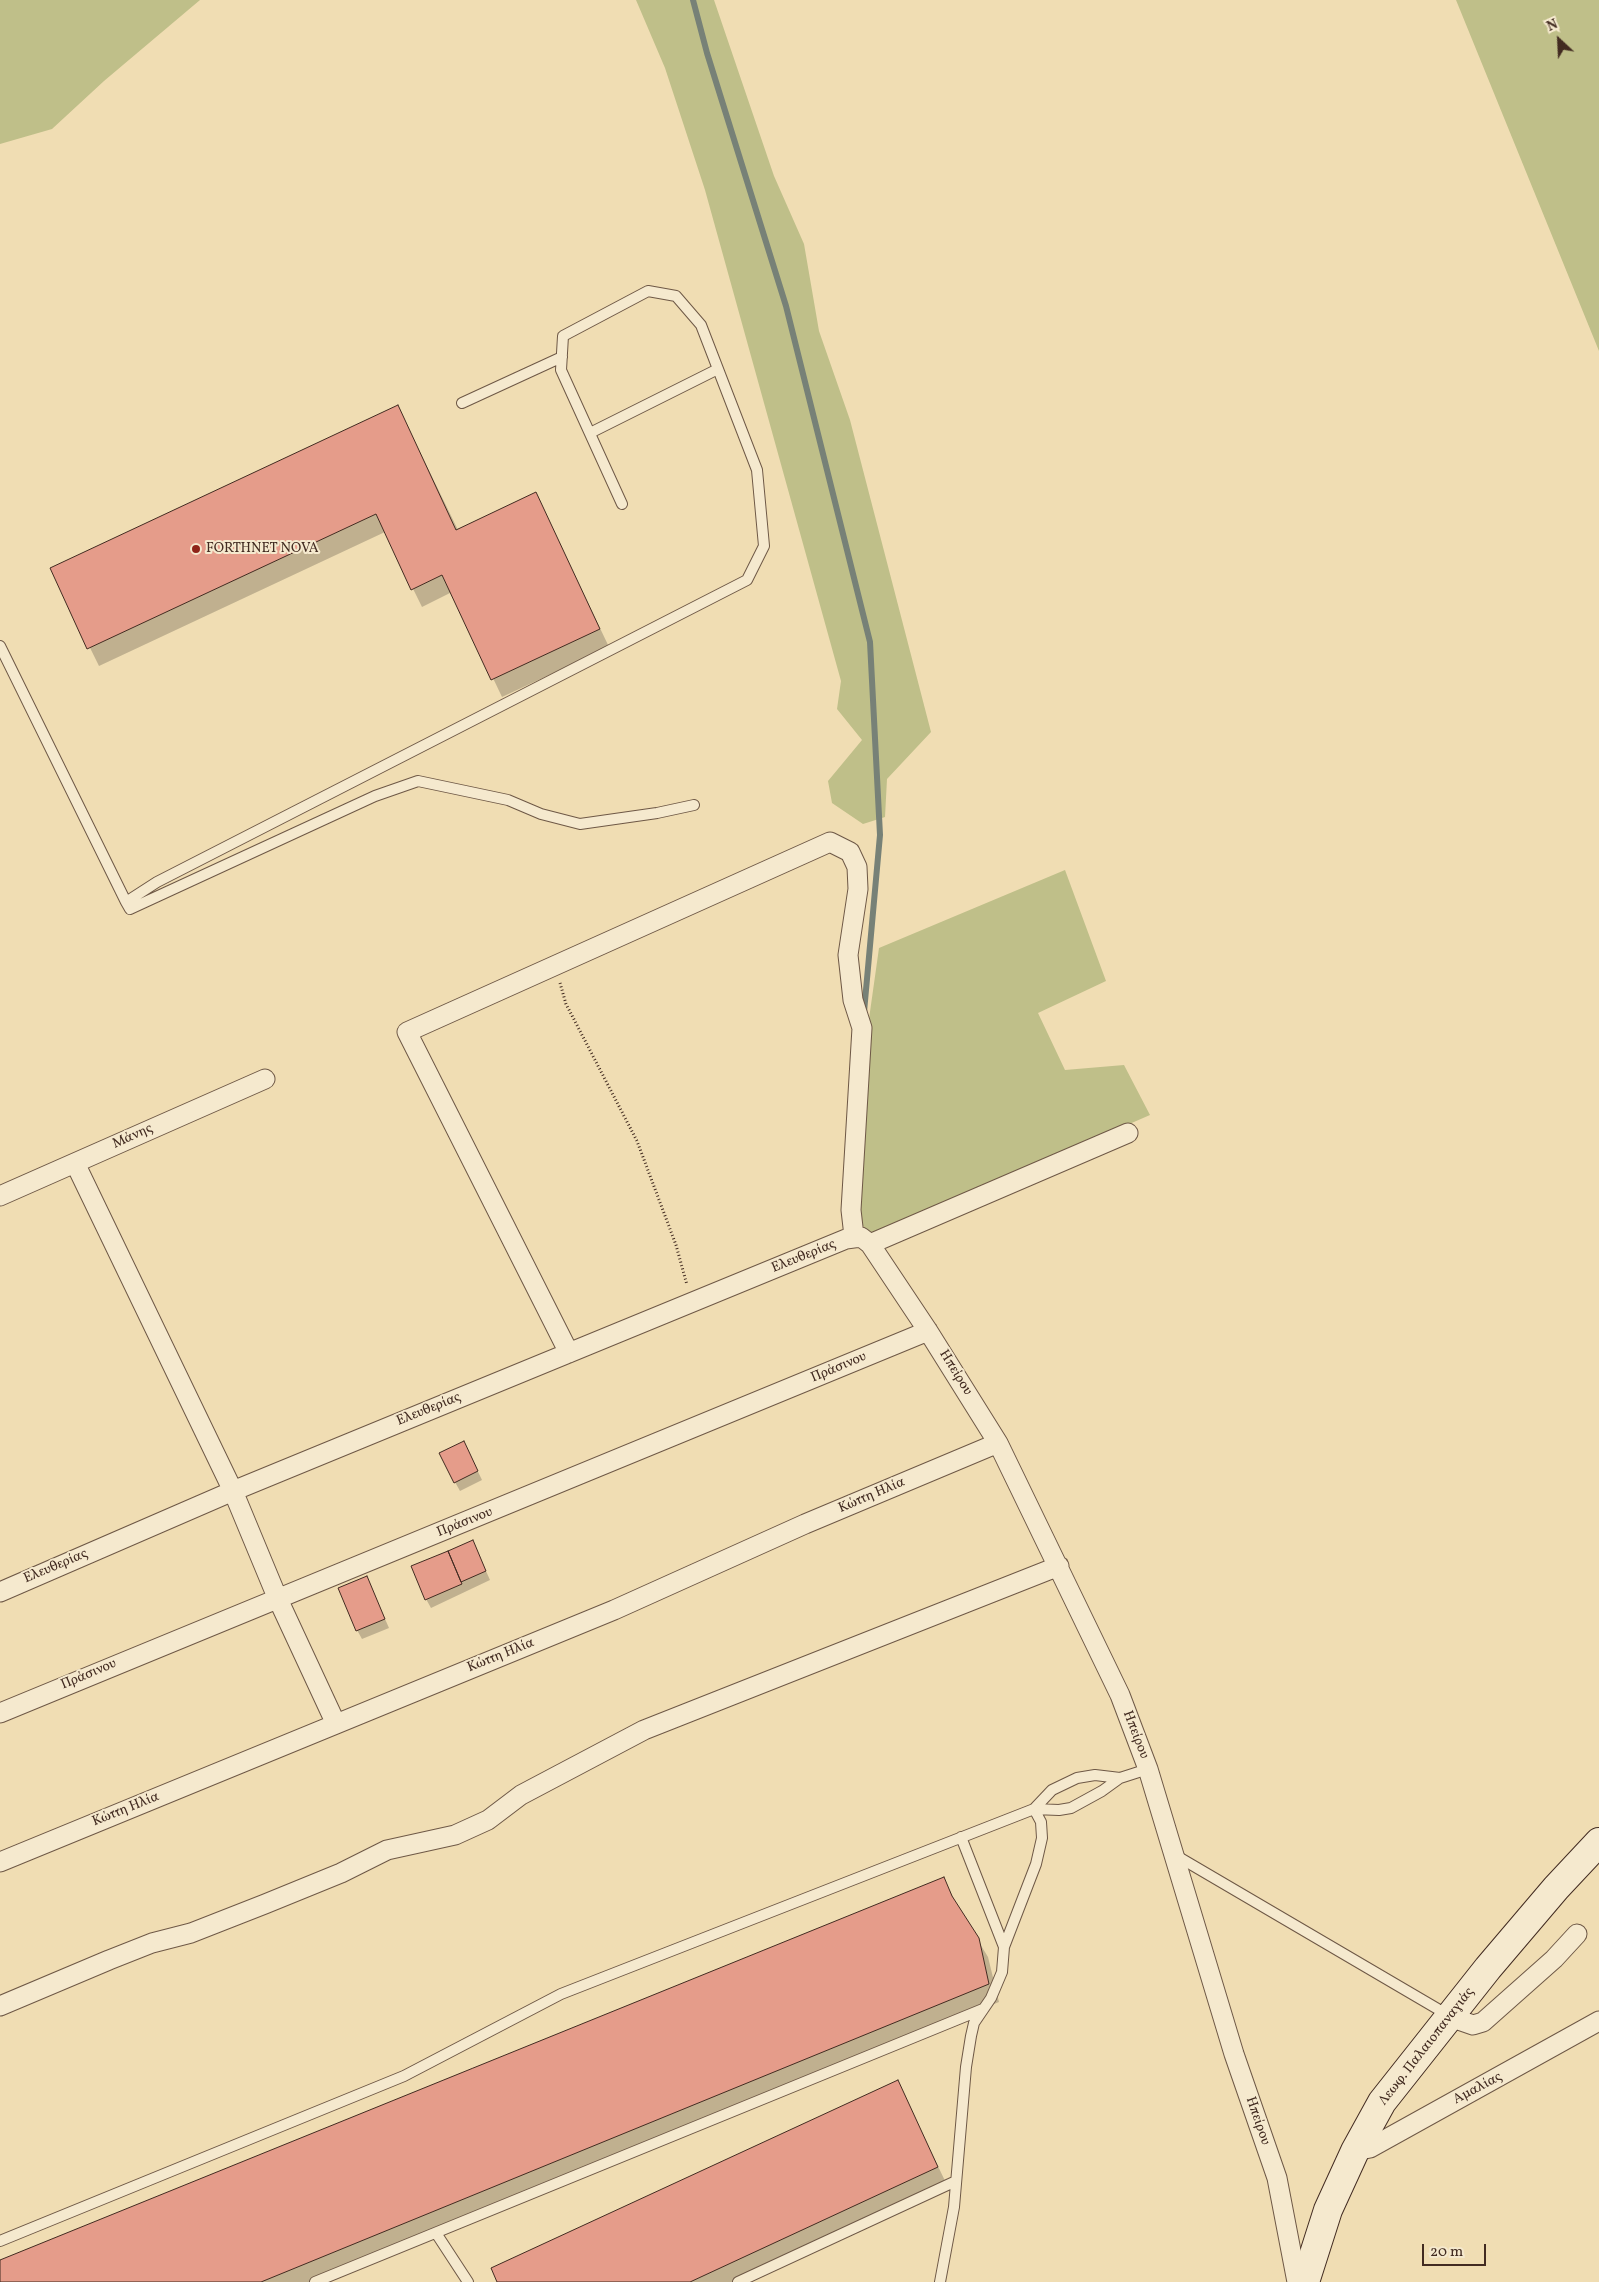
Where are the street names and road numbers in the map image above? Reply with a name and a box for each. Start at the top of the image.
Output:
street label: Μάνης [110,1121,156,1153]
street label: Ελευθερίας [769,1237,839,1277]
street label: Ηπείρου [935,1347,975,1399]
street label: Πράσινου [809,1349,869,1387]
street label: Ελευθερίας [394,1390,464,1430]
street label: Κώττη Ηλία [836,1474,908,1518]
street label: Πράσινου [435,1504,495,1542]
street label: Ελευθερίας [21,1546,91,1588]
street label: Κώττη Ηλία [465,1635,537,1677]
street label: Πράσινου [59,1656,119,1694]
street label: Ηπείρου [1118,1709,1152,1761]
street label: Κώττη Ηλία [90,1789,162,1831]
street label: Λεωφ. Παλαιοπαναγιάς [1376,1985,1478,2109]
street label: Αμαλίας [1451,2069,1505,2109]
street label: Ηπείρου [1241,2095,1273,2147]

